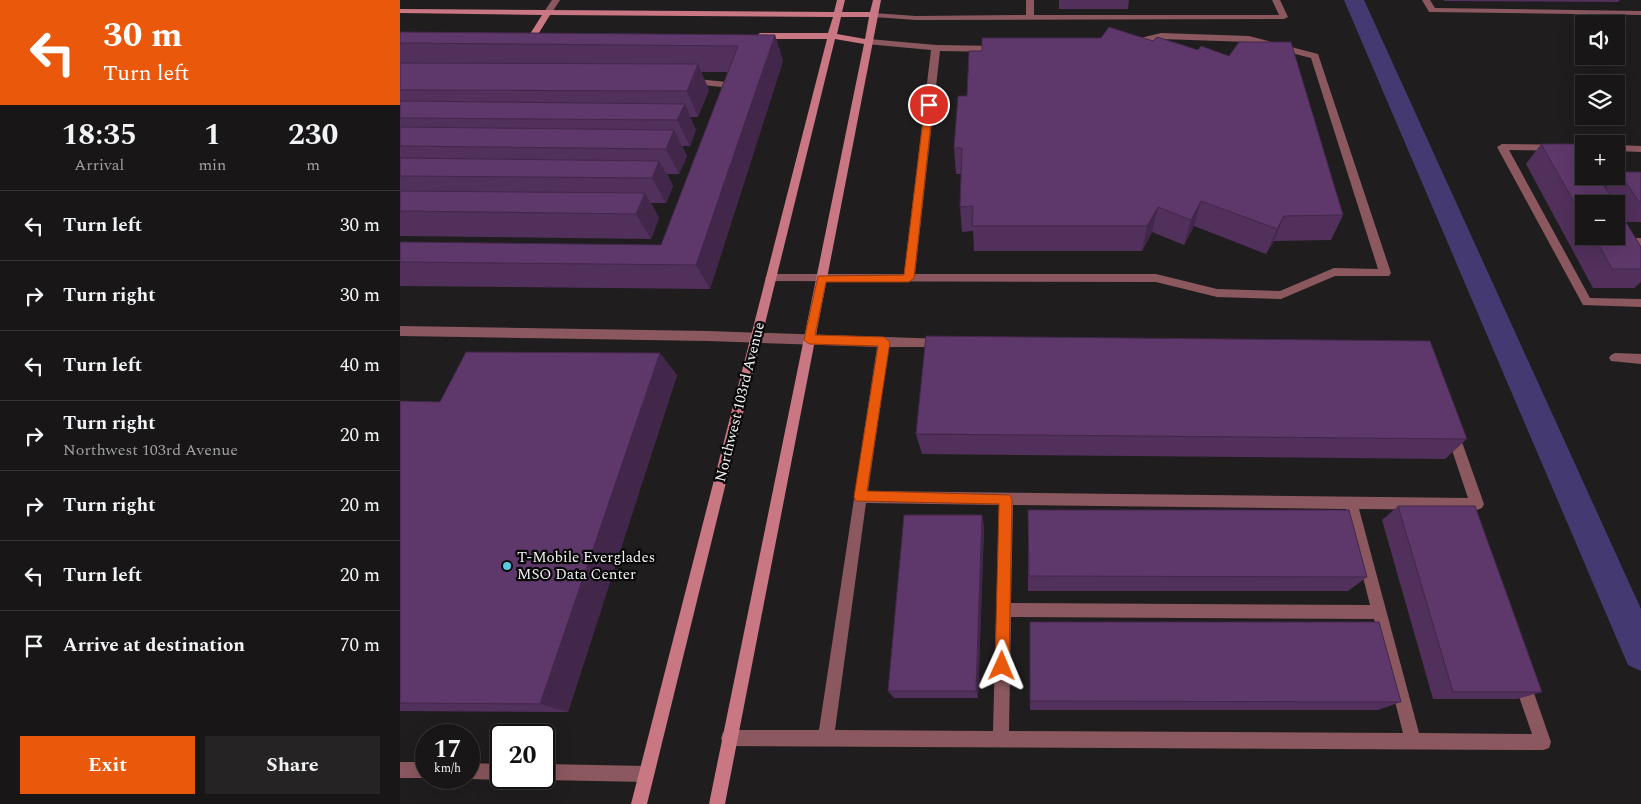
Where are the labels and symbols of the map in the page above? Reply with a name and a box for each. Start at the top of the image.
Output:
pin [908,84,950,126]
street label: Northwest 103rd Avenue [709,320,771,484]
place label: T-Mobile Everglades MSO Data Center [517,546,655,586]
marker: T-Mobile Everglades MSO Data Center [501,560,513,572]
position arrow [975,639,1027,691]
speed limit sign: 20 [490,724,555,789]

